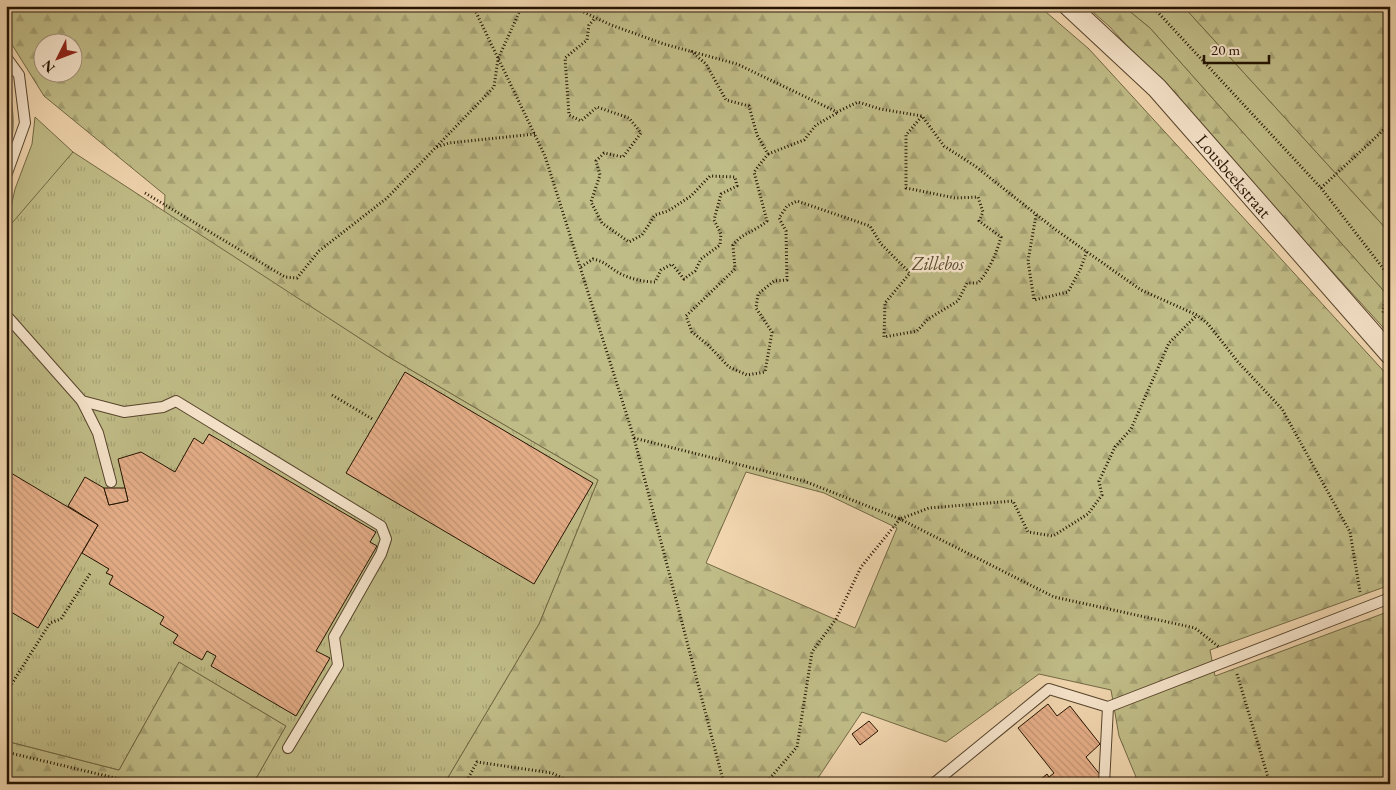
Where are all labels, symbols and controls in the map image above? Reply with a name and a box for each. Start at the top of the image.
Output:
north arrow [32,32,82,82]
scale bar [1204,32,1268,64]
text: 20 m [1211,40,1240,59]
text: N [37,56,59,77]
street label: Lousbeekstraat [1191,129,1277,223]
park label: Zillebos [911,252,965,275]

